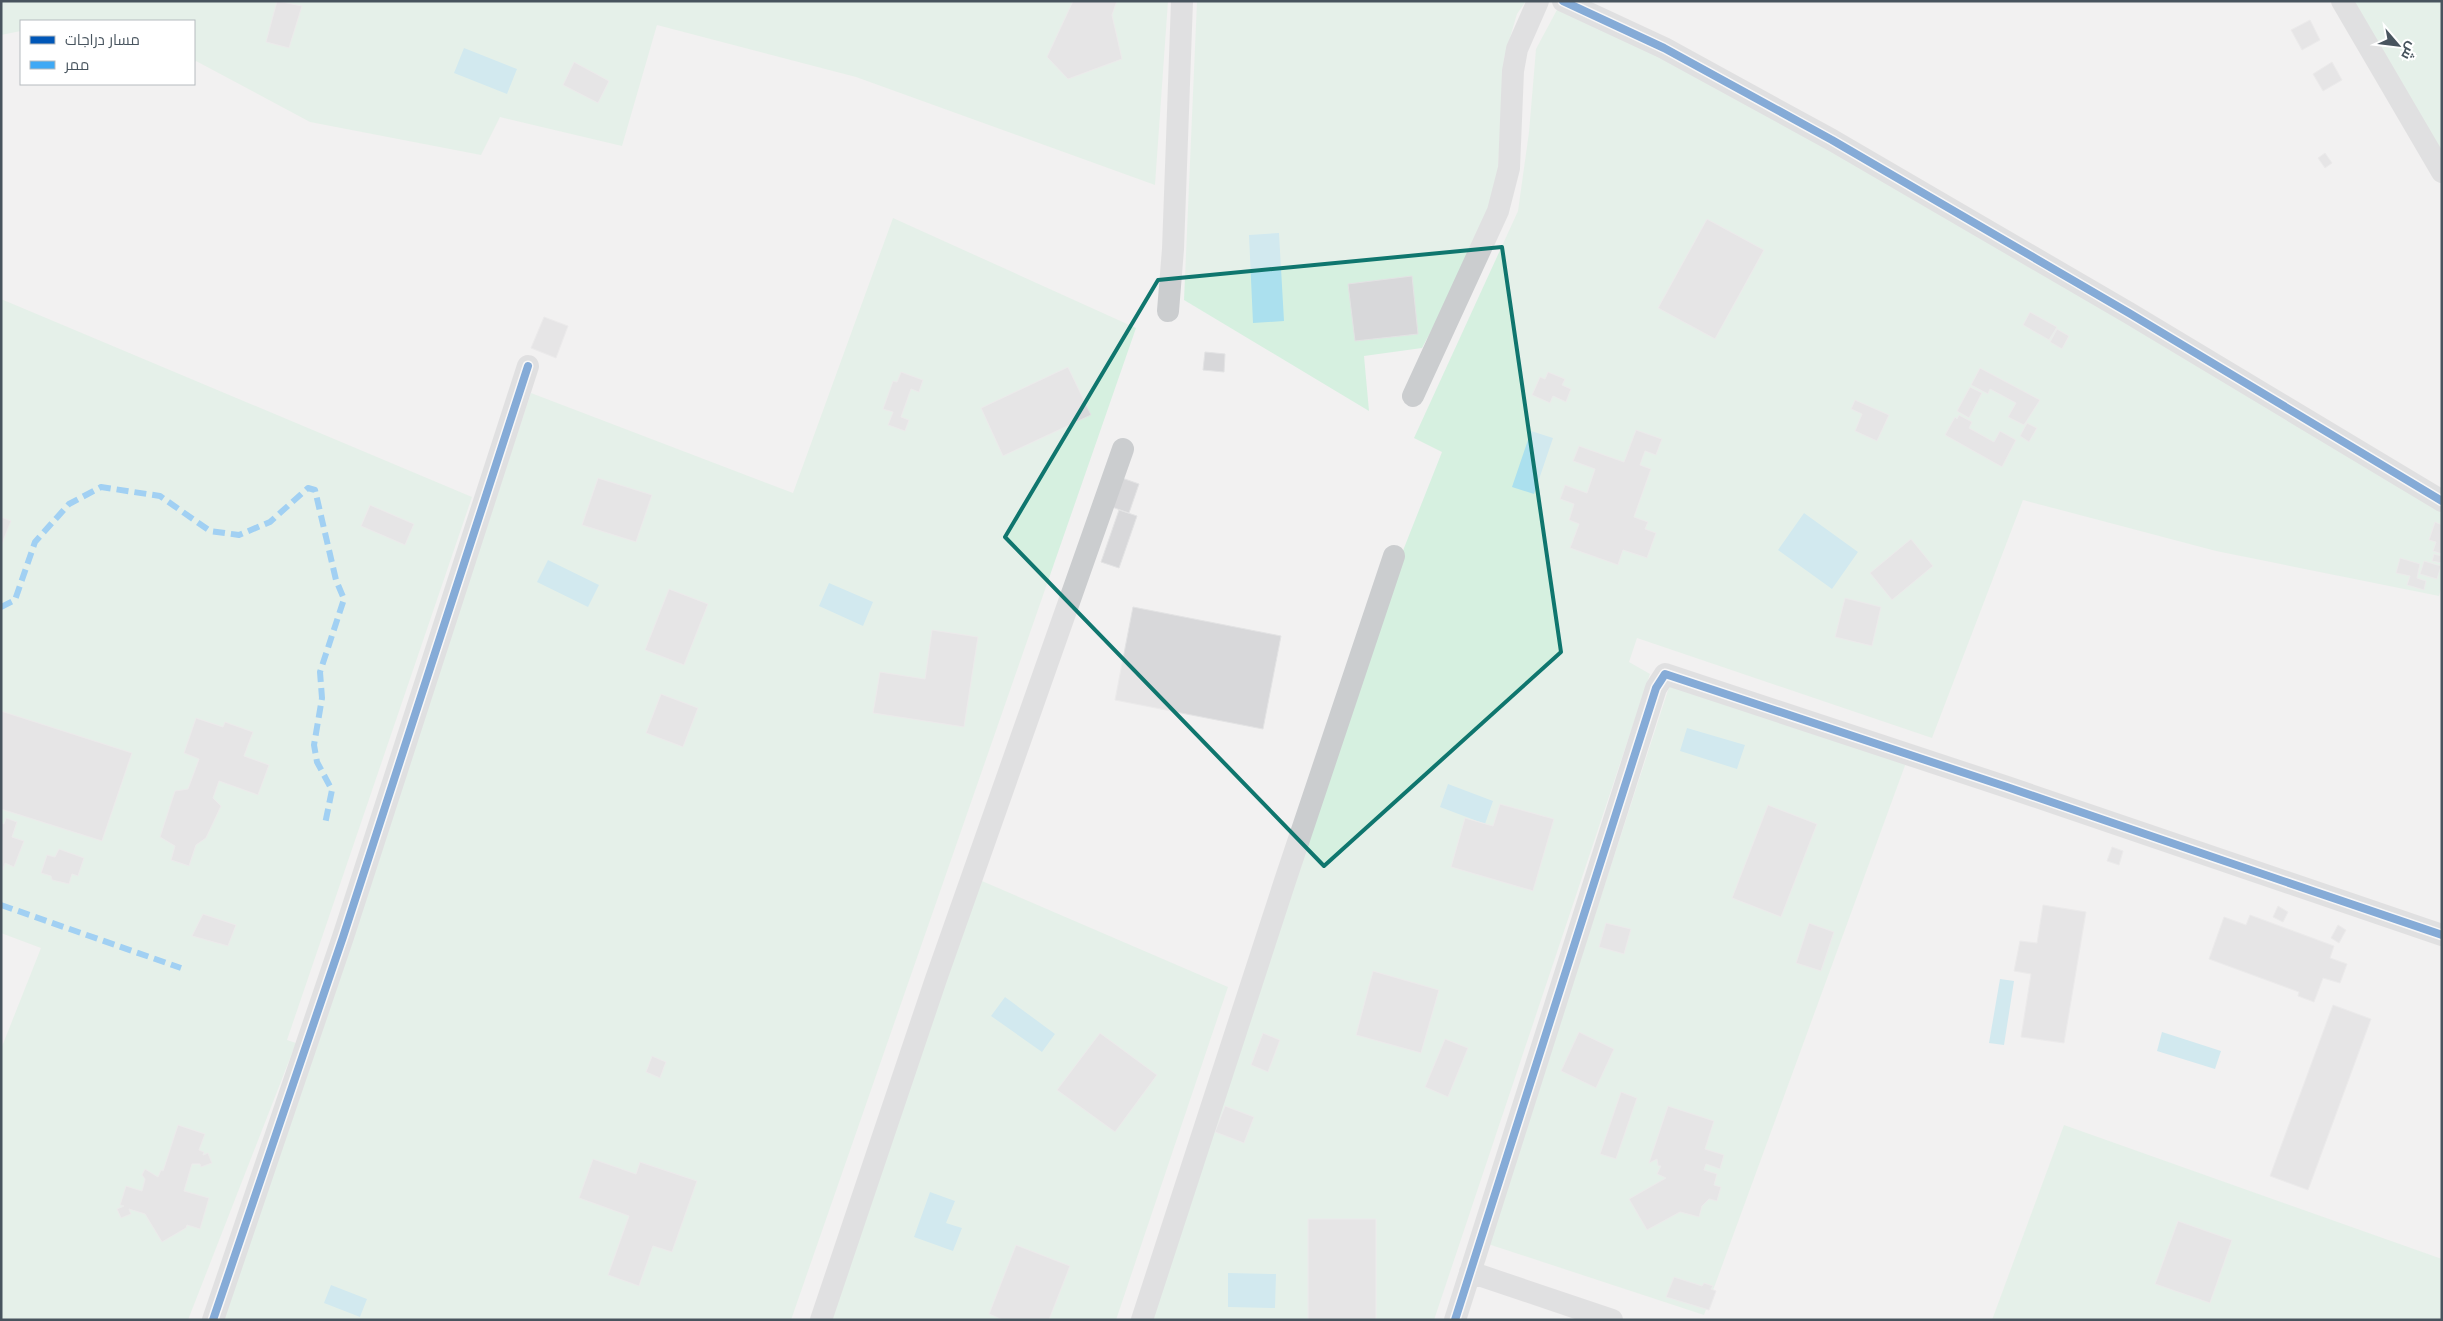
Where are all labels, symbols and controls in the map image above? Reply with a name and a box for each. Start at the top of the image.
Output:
legend [20,20,195,85]
north arrow [2373,20,2423,70]
text: مسار دراجات [65,31,140,49]
text: ش [2397,39,2421,63]
text: ممر [64,56,89,74]

